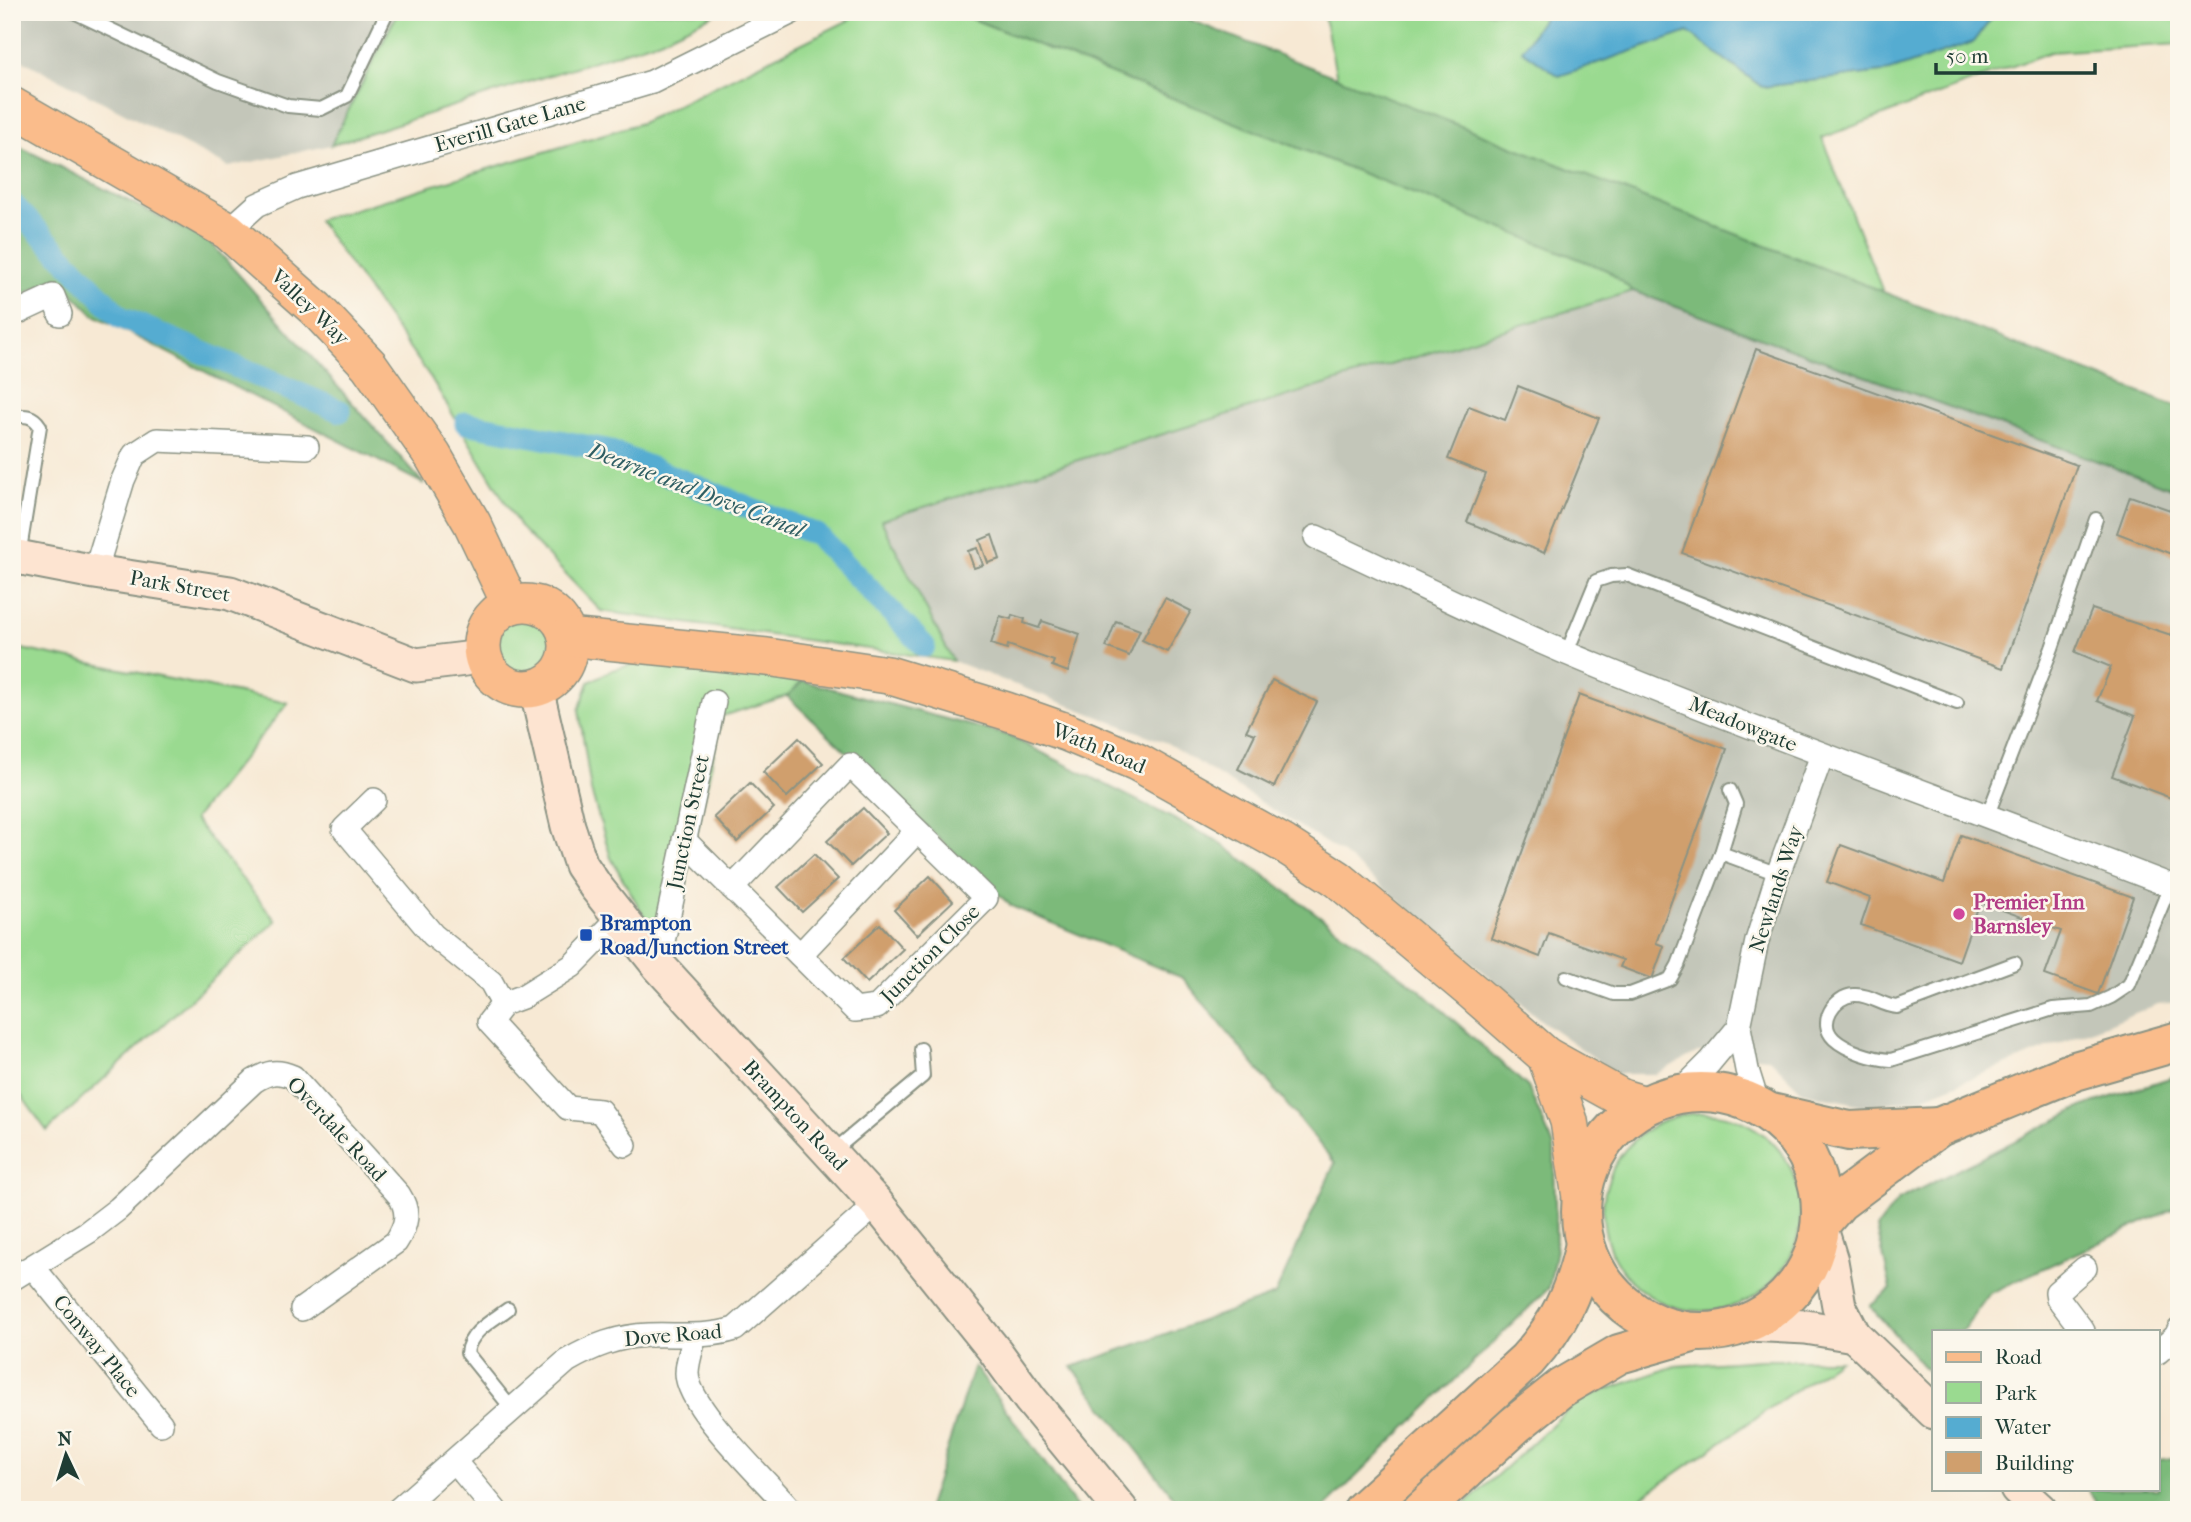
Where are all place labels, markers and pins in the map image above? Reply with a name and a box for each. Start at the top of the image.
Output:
place label: Premier Inn Barnsley [1973,890,2086,938]
marker: Premier Inn Barnsley [1951,906,1967,922]
place label: Brampton Road/Junction Street [600,911,789,959]
marker: Brampton Road/Junction Street [578,927,594,943]

